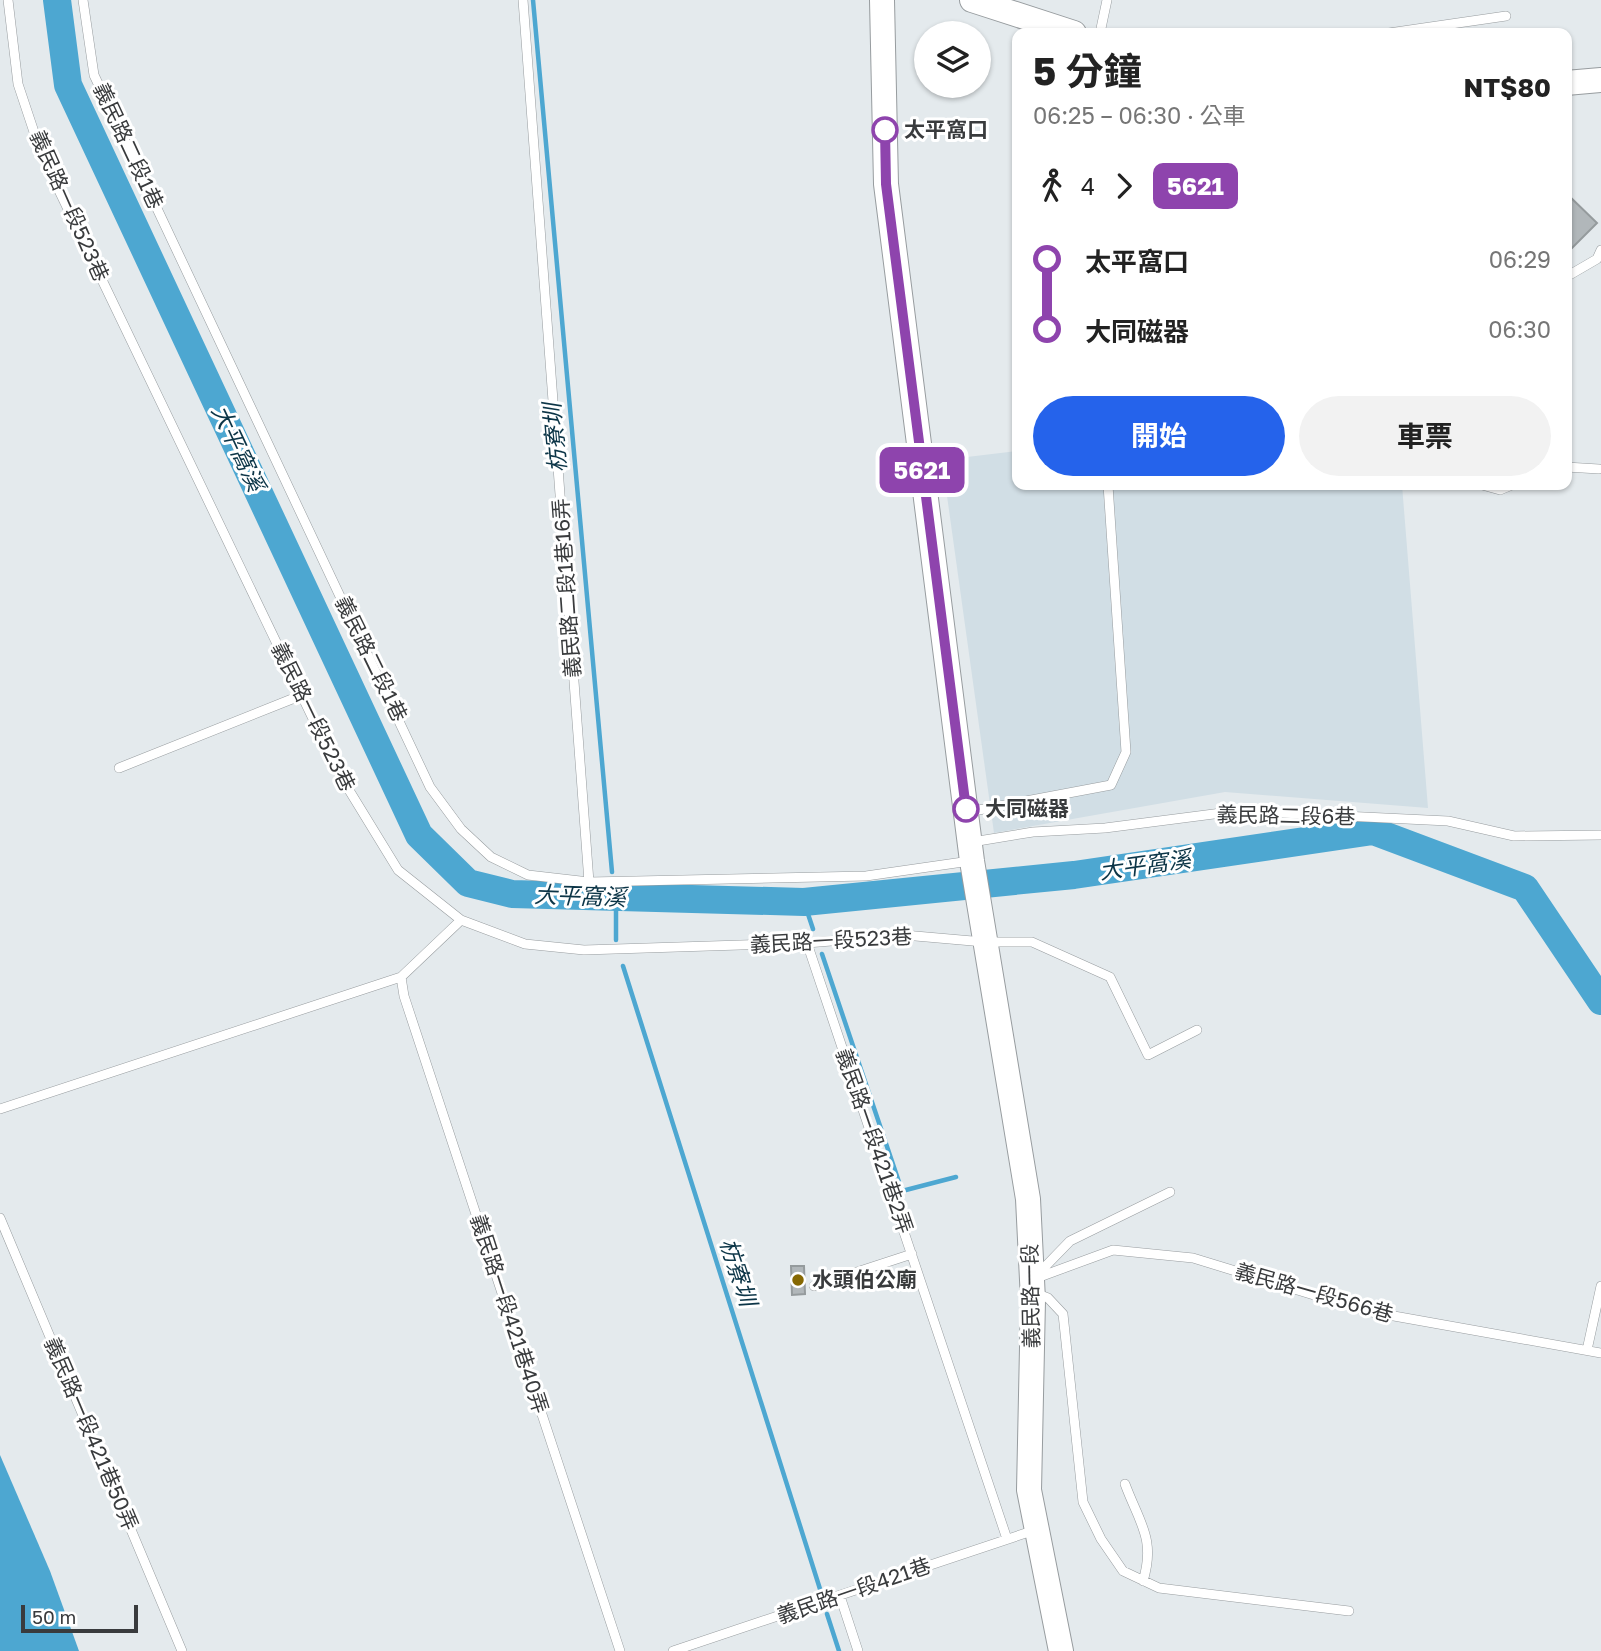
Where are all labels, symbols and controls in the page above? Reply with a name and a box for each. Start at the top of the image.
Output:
map controls [914,21,991,98]
button: layers [914,21,991,98]
text: 5 分鐘 [1033,48,1142,93]
text: NT$80 [1463,72,1551,103]
street label: 義民路二段1巷 [88,78,169,213]
text: 06:25 – 06:30 · 公車 [1033,101,1246,129]
place label: 太平窩口 [904,116,988,142]
marker: 太平窩口 [872,117,898,143]
street label: 義民路一段523巷 [25,126,115,285]
icon: walk [1033,167,1071,205]
icon: forward [1105,167,1143,205]
text: 5621 [1167,171,1224,200]
text: 4 [1081,172,1095,200]
text: 06:29 [1489,245,1551,273]
text: 太平窩口 [1085,246,1189,277]
text: 06:30 [1488,315,1551,343]
text: 大同磁器 [1085,316,1189,347]
button: 開始 [1033,396,1285,476]
button: 車票 [1299,396,1551,476]
water label: 大平窩溪 [207,400,272,498]
water label: 枋寮圳 [537,400,571,474]
line badge: 5621 [873,447,971,493]
text: 5621 [894,455,950,484]
street label: 義民路二段1巷16弄 [547,497,585,679]
street label: 義民路二段1巷 [330,592,413,725]
street label: 義民路一段523巷 [267,638,361,795]
place label: 大同磁器 [985,795,1069,821]
marker: 大同磁器 [953,796,979,822]
street label: 義民路二段6巷 [1216,801,1356,829]
water label: 大平窩溪 [1097,843,1195,884]
water label: 大平窩溪 [534,879,629,911]
street label: 義民路一段523巷 [749,923,913,957]
street label: 義民路一段421巷2弄 [831,1045,919,1237]
street label: 義民路一段421巷40弄 [465,1211,554,1417]
water label: 枋寮圳 [715,1235,764,1312]
street label: 義民路一段 [1016,1243,1044,1349]
street label: 義民路一段566巷 [1232,1257,1396,1327]
place label: 水頭伯公廟 [812,1266,917,1292]
marker: 水頭伯公廟 [790,1272,806,1288]
street label: 義民路一段421巷50弄 [39,1333,144,1534]
street label: 義民路一段421巷 [773,1552,934,1629]
scale bar [21,1602,138,1634]
text: 50 m [32,1605,76,1628]

